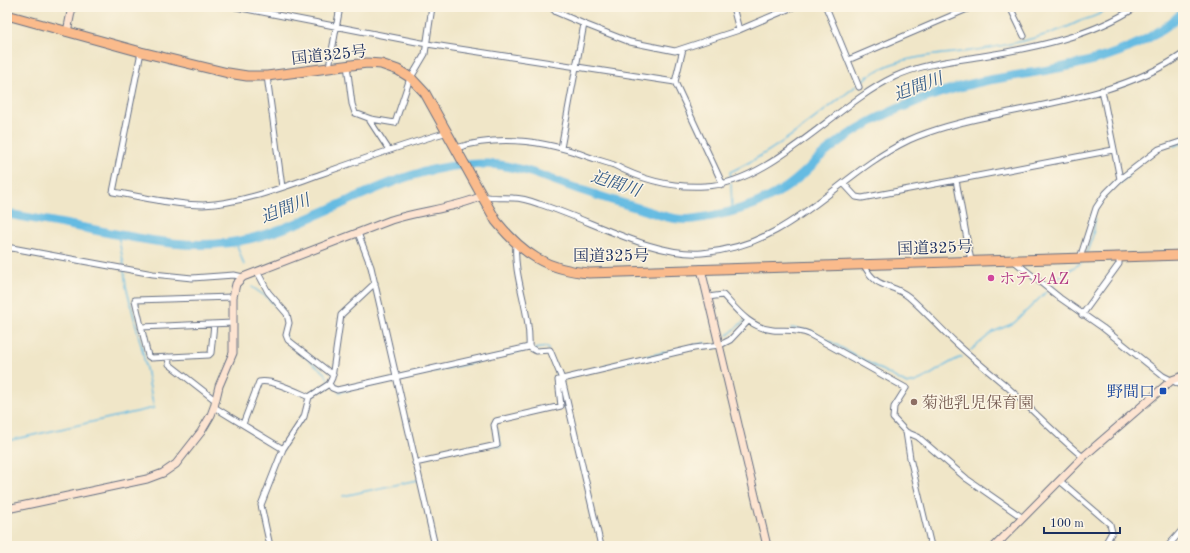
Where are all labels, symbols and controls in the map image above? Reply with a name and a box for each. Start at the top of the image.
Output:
street label: 国道325号 [290,42,368,68]
water label: 迫間川 [891,68,947,104]
water label: 迫間川 [589,167,645,201]
water label: 迫間川 [258,190,314,226]
street label: 国道325号 [897,238,973,258]
street label: 国道325号 [573,247,649,265]
place label: ホテルAZ [999,272,1069,288]
marker: ホテルAZ [986,273,996,283]
place label: 野間口 [1107,383,1155,401]
marker: 野間口 [1158,386,1168,396]
place label: 菊池乳児保育園 [922,394,1034,412]
marker: 菊池乳児保育園 [909,397,919,407]
scale bar [1044,509,1120,535]
text: 100 m [1050,518,1084,530]

